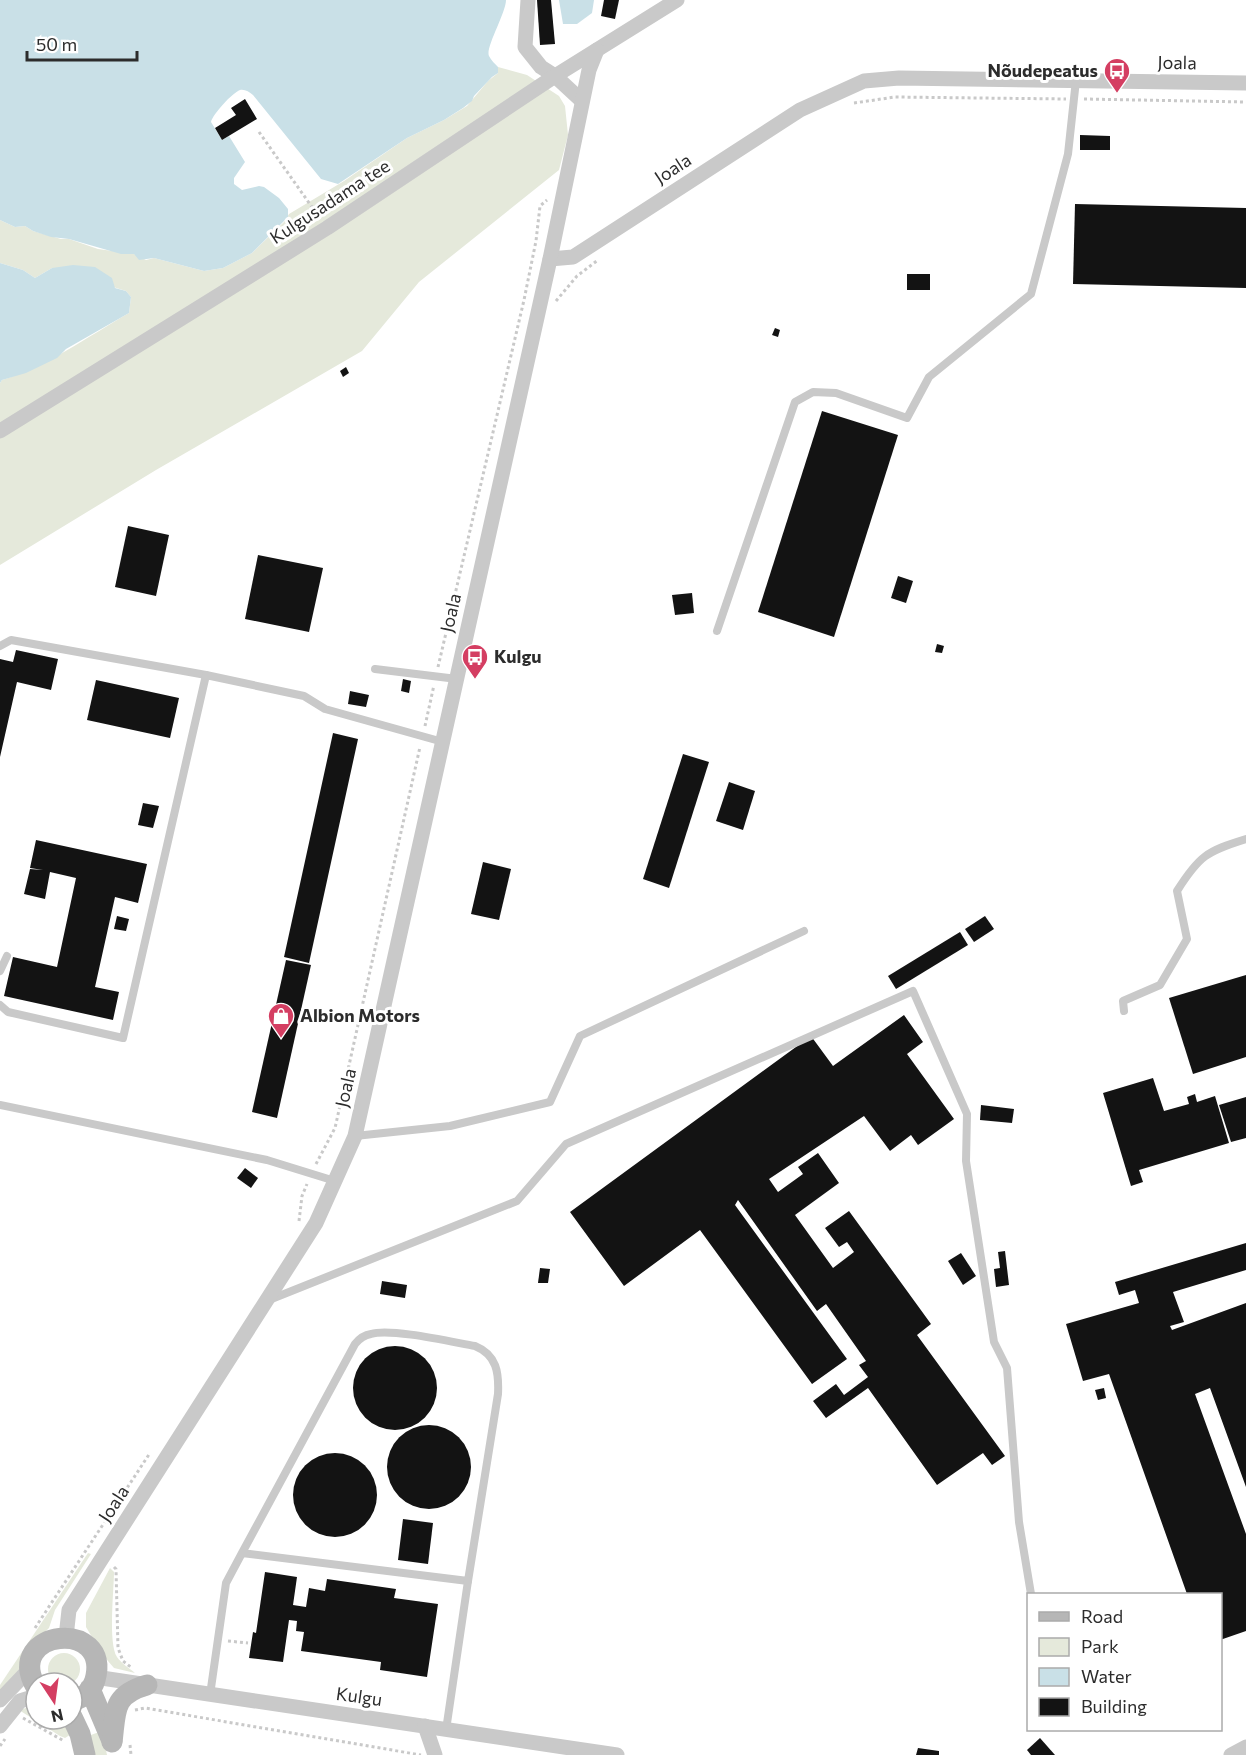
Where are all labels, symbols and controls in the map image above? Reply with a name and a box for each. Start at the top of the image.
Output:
scale bar [27,24,136,62]
text: 50 m [36,33,77,55]
street label: Joala [1157,51,1197,73]
bus stop icon: Nõudepeatus [1102,56,1132,94]
place label: Nõudepeatus [988,59,1098,81]
street label: Joala [650,148,695,188]
street label: Kulgusadama tee [265,154,394,248]
street label: Joala [435,591,465,634]
bus stop icon: Kulgu [460,642,490,680]
place label: Kulgu [494,645,542,667]
shop icon: Albion Motors [266,1001,296,1039]
place label: Albion Motors [300,1004,420,1026]
street label: Joala [330,1066,360,1109]
street label: Joala [93,1481,133,1526]
legend [1027,1593,1222,1731]
text: Road [1081,1605,1123,1627]
text: Park [1081,1635,1119,1657]
text: Water [1081,1665,1132,1687]
north arrow [24,1671,84,1731]
street label: Kulgu [335,1682,384,1710]
text: Building [1081,1695,1147,1717]
text: N [50,1705,65,1727]

